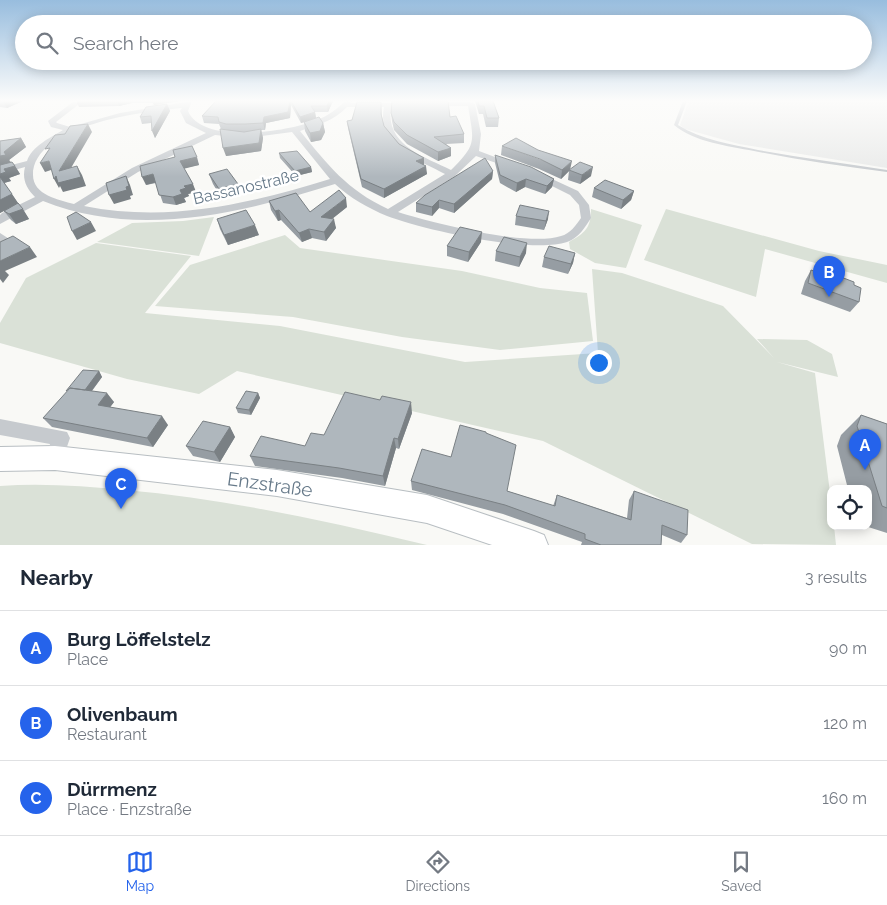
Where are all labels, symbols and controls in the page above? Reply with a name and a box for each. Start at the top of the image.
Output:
search box [15,15,872,70]
icon: search [33,29,61,57]
text: Search here [73,32,179,54]
street label: Bassanostraße [191,166,301,208]
pin: B [813,256,845,297]
your location [586,350,612,376]
pin: A [849,429,881,470]
street label: Enzstraße [226,467,314,501]
pin: C [105,468,137,509]
map controls [827,485,872,530]
button: locate [827,485,872,530]
text: Nearby [20,565,93,590]
text: 3 results [805,568,867,587]
text: Burg Löffelstelz [67,628,211,650]
text: A [31,639,41,658]
text: 90 m [829,639,867,658]
text: Place [67,650,108,669]
text: Olivenbaum [67,703,178,725]
text: B [31,714,41,733]
text: 120 m [823,714,867,733]
text: Restaurant [67,725,147,744]
text: Dürrmenz [67,778,157,800]
text: C [31,789,41,808]
text: 160 m [822,789,867,808]
text: Place · Enzstraße [67,800,192,819]
tab: Map [126,848,154,894]
tab: Directions [405,848,470,894]
tab: Saved [721,848,761,894]

